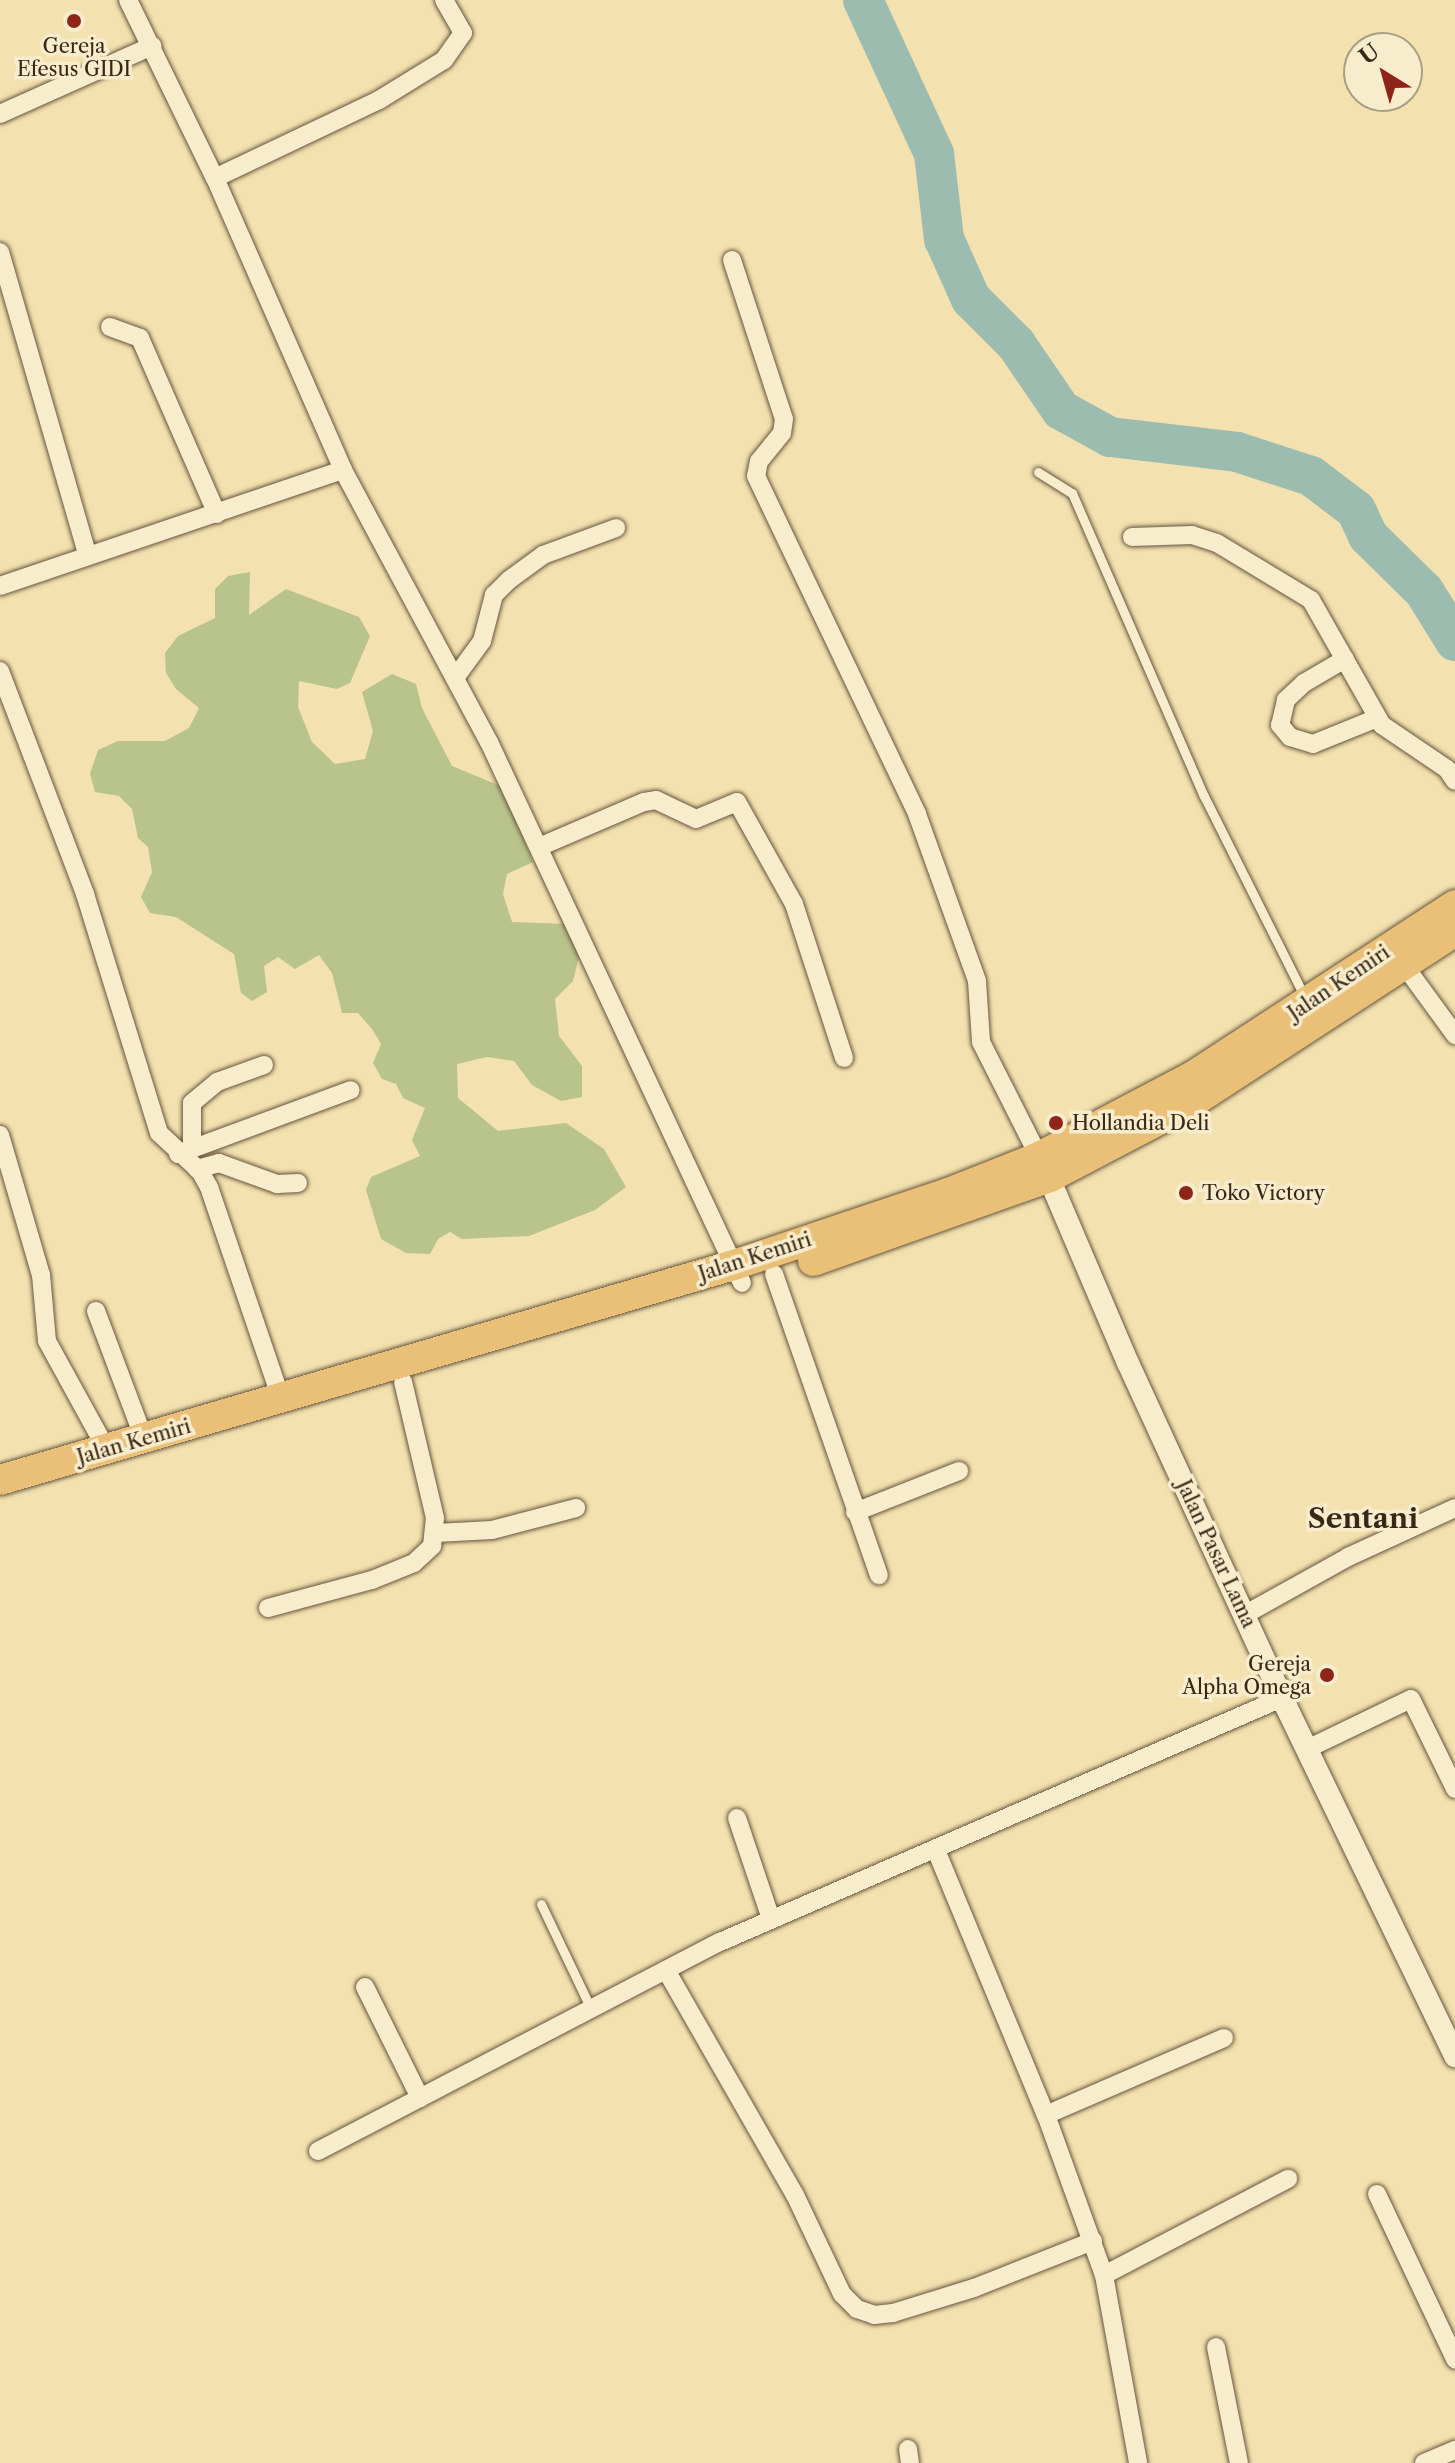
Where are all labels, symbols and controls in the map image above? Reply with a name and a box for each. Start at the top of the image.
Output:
marker: Gereja Efesus GIDI [65,12,83,30]
north arrow [1343,32,1423,112]
place label: Gereja Efesus GIDI [17,34,131,81]
text: U [1354,38,1385,70]
street label: Jalan Kemiri [1284,940,1394,1026]
place label: Hollandia Deli [1072,1111,1209,1135]
marker: Hollandia Deli [1047,1114,1065,1132]
place label: Toko Victory [1202,1181,1326,1205]
marker: Toko Victory [1177,1184,1195,1202]
street label: Jalan Kemiri [696,1227,814,1287]
street label: Jalan Kemiri [74,1414,194,1470]
street label: Jalan Pasar Lama [1171,1476,1261,1632]
district label: Sentani [1308,1501,1418,1535]
place label: Gereja Alpha Omega [1182,1652,1311,1699]
marker: Gereja Alpha Omega [1318,1666,1336,1684]

